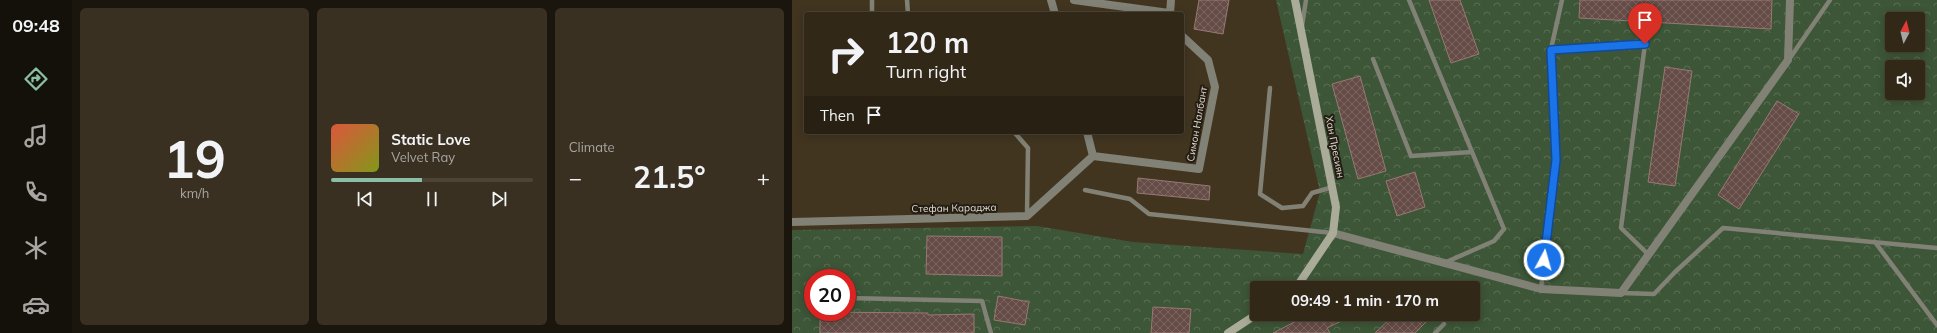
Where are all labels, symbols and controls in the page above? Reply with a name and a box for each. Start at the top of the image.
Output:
pin [1628,3,1662,44]
icon: arrive [1634,9,1656,31]
north arrow [1885,12,1925,52]
map controls [1885,12,1925,100]
text: 09:48 [12,14,60,37]
text: 120 m [886,25,969,60]
icon: right [820,28,872,80]
text: Turn right [886,60,966,83]
button: sound [1885,60,1925,100]
icon: directions [22,65,50,93]
street label: Симон Налбант [1184,85,1210,163]
icon: arrive [863,104,885,126]
text: Then [820,106,855,125]
street label: Хан Пресиян [1323,115,1347,179]
icon: music [22,122,50,150]
text: 19 [163,126,226,191]
text: Static Love [391,130,470,149]
text: Climate [569,139,615,155]
text: Velvet Ray [391,149,455,165]
text: 21.5° [633,158,706,196]
text: − [569,164,582,192]
text: + [757,164,770,192]
icon: phone [22,178,50,206]
text: km/h [180,185,209,201]
icon: previous [354,188,376,210]
icon: pause [421,188,443,210]
icon: next [488,188,510,210]
street label: Стефан Караджа [911,201,997,215]
icon: climate [22,234,50,262]
position arrow [1523,239,1565,281]
speed limit sign: 20 [804,269,856,321]
icon: car [22,291,50,319]
text: 09:49 · 1 min · 170 m [1291,291,1439,310]

